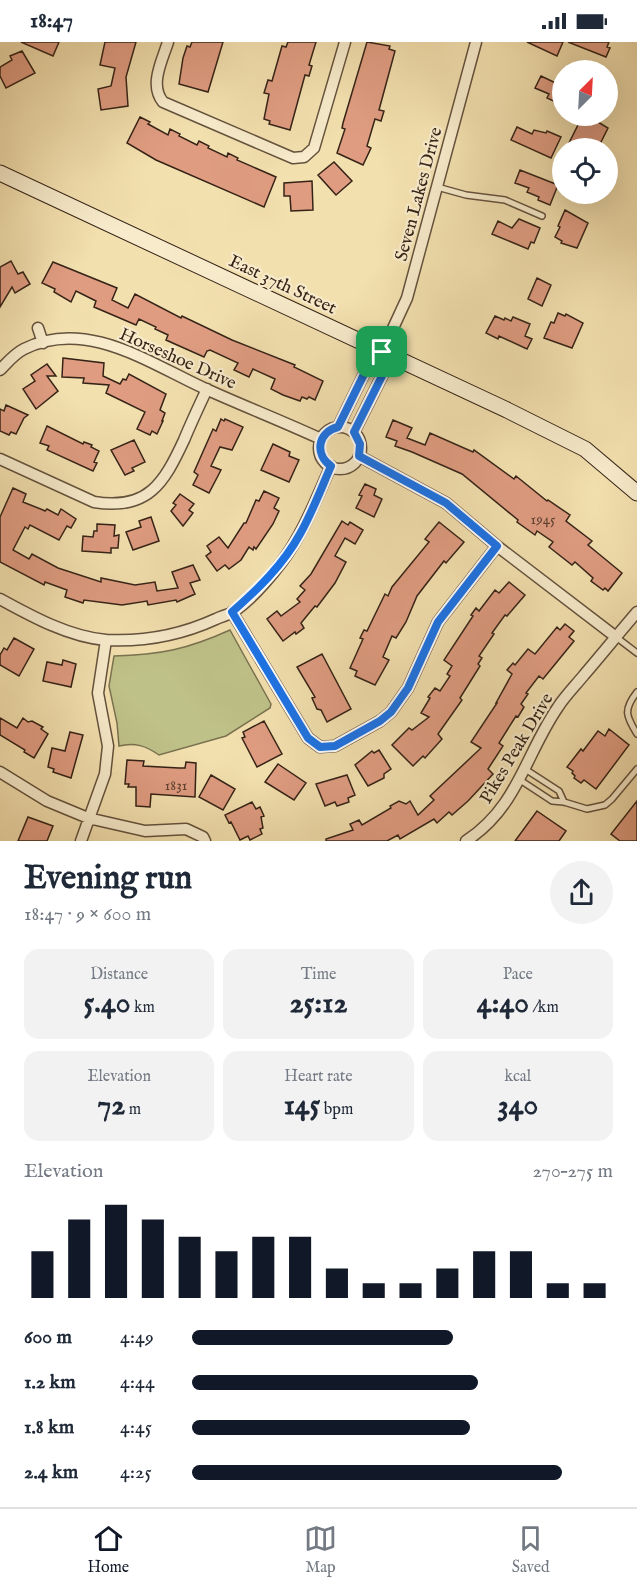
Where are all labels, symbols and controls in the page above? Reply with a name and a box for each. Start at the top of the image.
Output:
text: 18:47 [30,7,73,35]
north arrow [552,60,618,126]
map controls [552,60,618,204]
street label: Seven Lakes Drive [391,125,448,264]
button: locate [552,138,618,204]
street label: East 37th Street [225,250,340,320]
street label: Horseshoe Drive [115,323,239,395]
pin [356,326,407,377]
icon: arrive [365,335,398,368]
house number: 1945 [531,510,556,529]
street label: Pikes Peak Drive [475,689,559,808]
house number: 1831 [165,776,187,795]
text: Evening run [24,858,192,900]
button: share [550,861,613,924]
text: 18:47 · 9 × 600 m [24,902,151,927]
text: Distance [90,965,148,985]
text: Time [301,965,336,985]
text: Pace [503,965,533,985]
text: 5.40 [83,985,130,1023]
text: 25:12 [289,985,348,1023]
text: 4:40 [477,985,529,1023]
text: km [130,998,155,1018]
text: /km [529,998,559,1018]
text: Elevation [87,1067,151,1087]
text: Heart rate [284,1067,353,1087]
text: kcal [504,1067,531,1087]
text: 72 [97,1087,125,1125]
text: 145 [284,1087,320,1125]
text: 340 [497,1087,538,1125]
text: m [125,1100,141,1120]
text: bpm [320,1100,353,1120]
text: Elevation [24,1159,103,1184]
text: 270–275 m [532,1159,613,1184]
text: 600 m [24,1325,72,1350]
text: 4:49 [120,1325,154,1350]
text: 1.2 km [24,1370,76,1395]
text: 4:44 [120,1370,155,1395]
text: 1.8 km [24,1415,74,1440]
text: 4:45 [120,1415,152,1440]
text: 2.4 km [24,1460,78,1485]
text: 4:25 [120,1460,152,1485]
tab: Home [87,1522,129,1578]
tab: Map [304,1522,337,1578]
tab: Saved [512,1522,550,1578]

